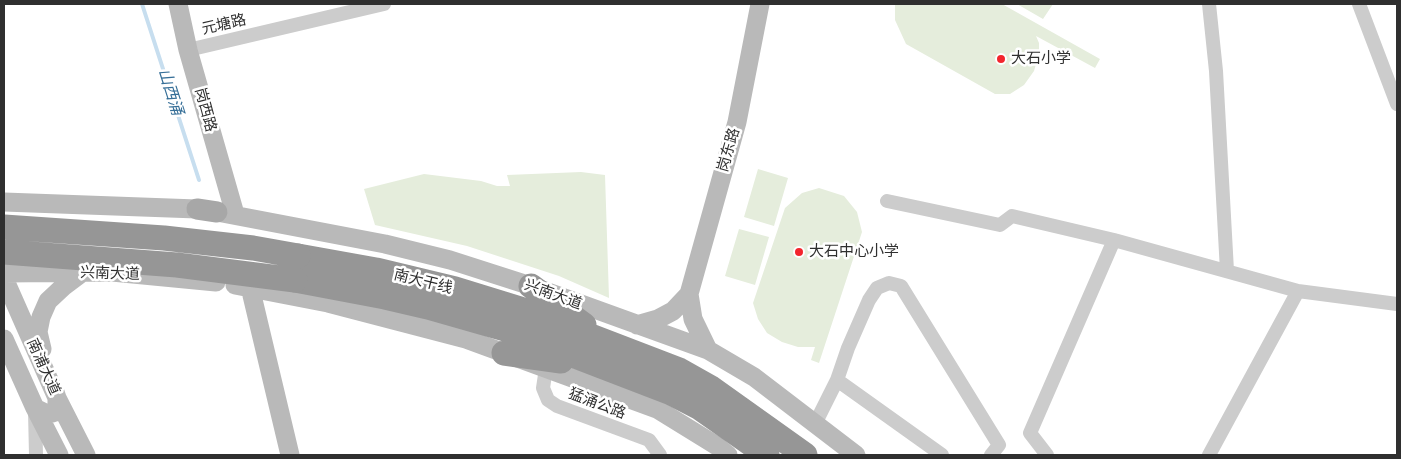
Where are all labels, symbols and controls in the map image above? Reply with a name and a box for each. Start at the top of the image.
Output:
street label: 元塘路 [200,11,248,39]
place label: 大石小学 [1011,50,1071,68]
marker: 大石小学 [995,53,1007,65]
water label: 山西涌 [153,66,187,118]
street label: 岗西路 [190,86,220,134]
street label: 岗东路 [714,126,744,174]
place label: 大石中心小学 [809,243,899,261]
marker: 大石中心小学 [793,246,805,258]
street label: 兴南大道 [80,264,140,284]
street label: 南大干线 [392,266,454,298]
street label: 兴南大道 [522,276,584,314]
street label: 南浦大道 [23,336,63,398]
street label: 猛涌公路 [566,385,628,423]

